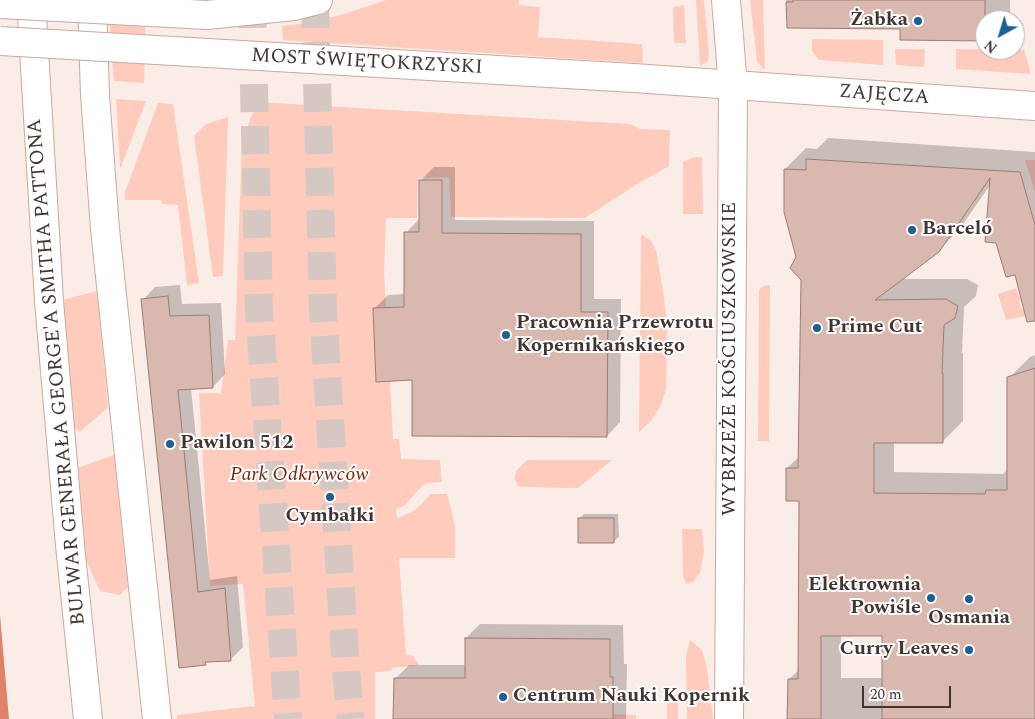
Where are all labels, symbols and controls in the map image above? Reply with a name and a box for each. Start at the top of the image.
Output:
place label: Żabka [850,9,908,33]
north arrow [975,10,1025,60]
marker: Żabka [912,15,924,27]
text: N [980,35,1002,58]
street label: MOST ŚWIĘTOKRZYSKI [251,45,483,81]
street label: ZAJĘCZA [838,81,930,111]
street label: BULWAR GENERAŁA GEORGE'A SMITHA PATTONA [24,118,92,626]
street label: WYBRZEŻE KOŚCIUSZKOWSKIE [719,202,743,516]
place label: Barceló [922,218,992,242]
marker: Barceló [906,224,918,236]
place label: Pracownia Przewrotu Kopernikańskiego [516,312,713,359]
place label: Prime Cut [827,316,922,340]
marker: Prime Cut [811,322,823,334]
marker: Pracownia Przewrotu Kopernikańskiego [500,329,512,341]
place label: Pawilon 512 [180,432,293,456]
marker: Pawilon 512 [164,438,176,450]
park label: Park Odkrywców [230,464,368,488]
marker: Cymbałki [324,491,336,503]
place label: Cymbałki [286,505,374,529]
place label: Elektrownia Powiśle [808,574,921,621]
marker: Elektrownia Powiśle [925,592,937,604]
marker: Osmania [963,593,975,605]
place label: Osmania [928,607,1010,631]
place label: Curry Leaves [840,638,959,662]
marker: Curry Leaves [963,644,975,656]
scale bar [865,676,954,708]
text: 20 m [870,683,902,706]
place label: Centrum Nauki Kopernik [513,685,750,709]
marker: Centrum Nauki Kopernik [497,691,509,703]

